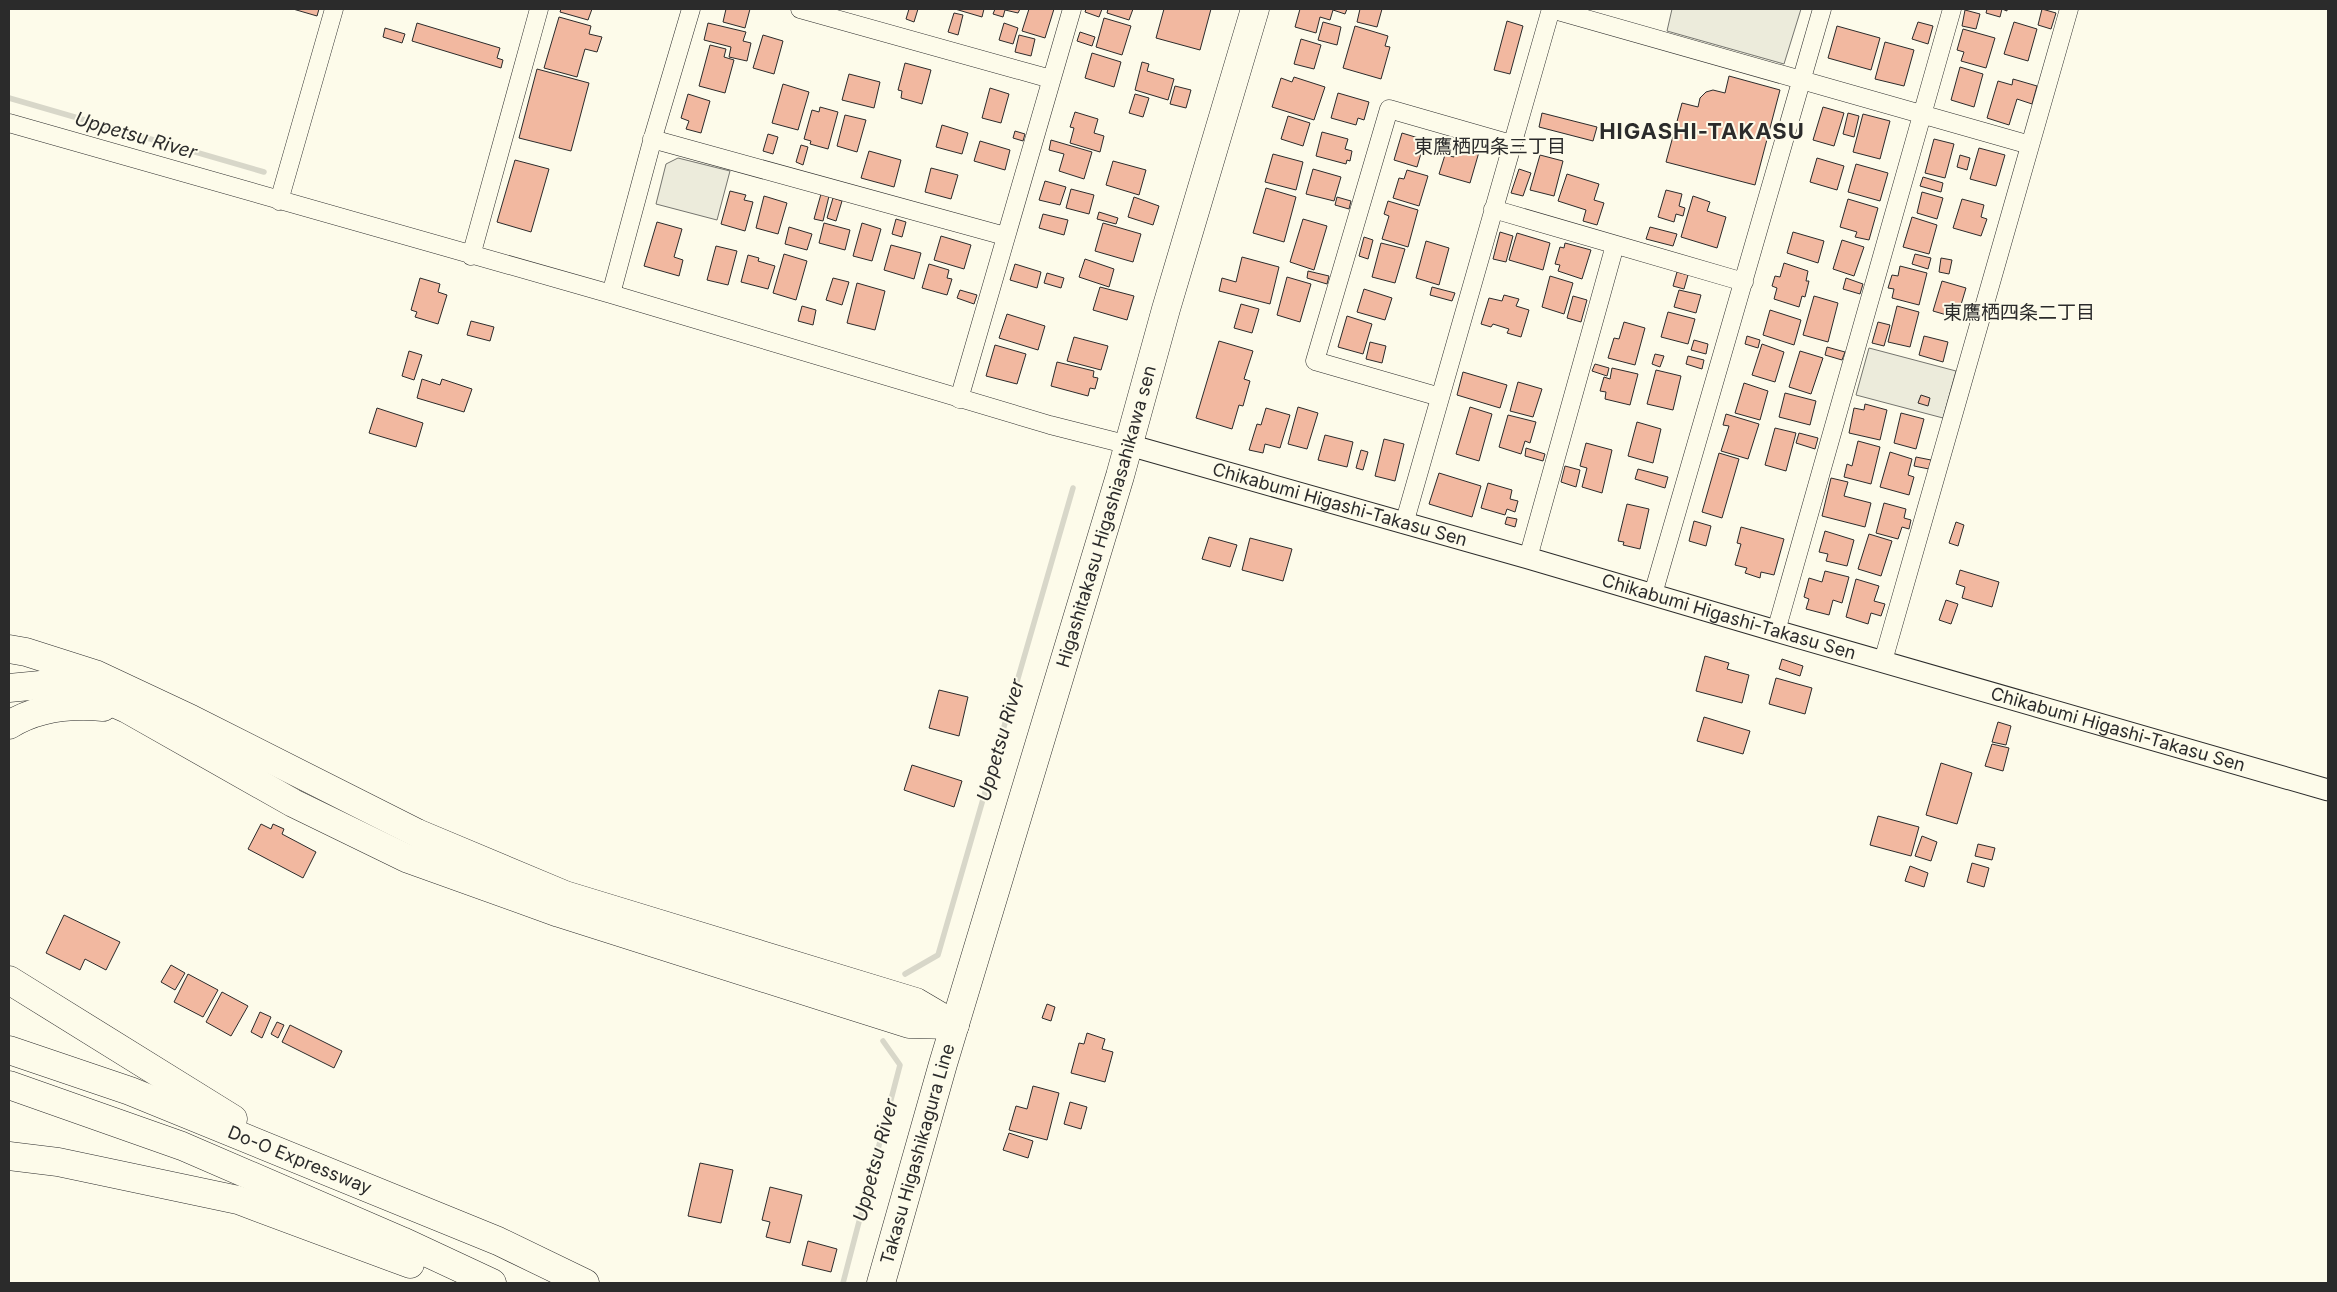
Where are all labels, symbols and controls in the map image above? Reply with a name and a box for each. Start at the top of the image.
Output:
water label: Uppetsu River [72,107,201,164]
district label: HIGASHI-TAKASU [1599,118,1805,144]
district label: 東鷹栖四条三丁目 [1414,135,1566,158]
district label: 東鷹栖四条二丁目 [1943,301,2095,324]
street label: Higashitakasu Higashiasahikawa sen [1052,363,1160,670]
street label: Chikabumi Higashi-Takasu Sen [1210,458,1470,550]
street label: Chikabumi Higashi-Takasu Sen [1599,569,1859,663]
water label: Uppetsu River [972,675,1029,804]
street label: Chikabumi Higashi-Takasu Sen [1988,682,2248,776]
street label: Takasu Higashikagura Line [876,1041,959,1267]
water label: Uppetsu River [848,1095,903,1224]
street label: Do-O Expressway [225,1121,375,1198]

